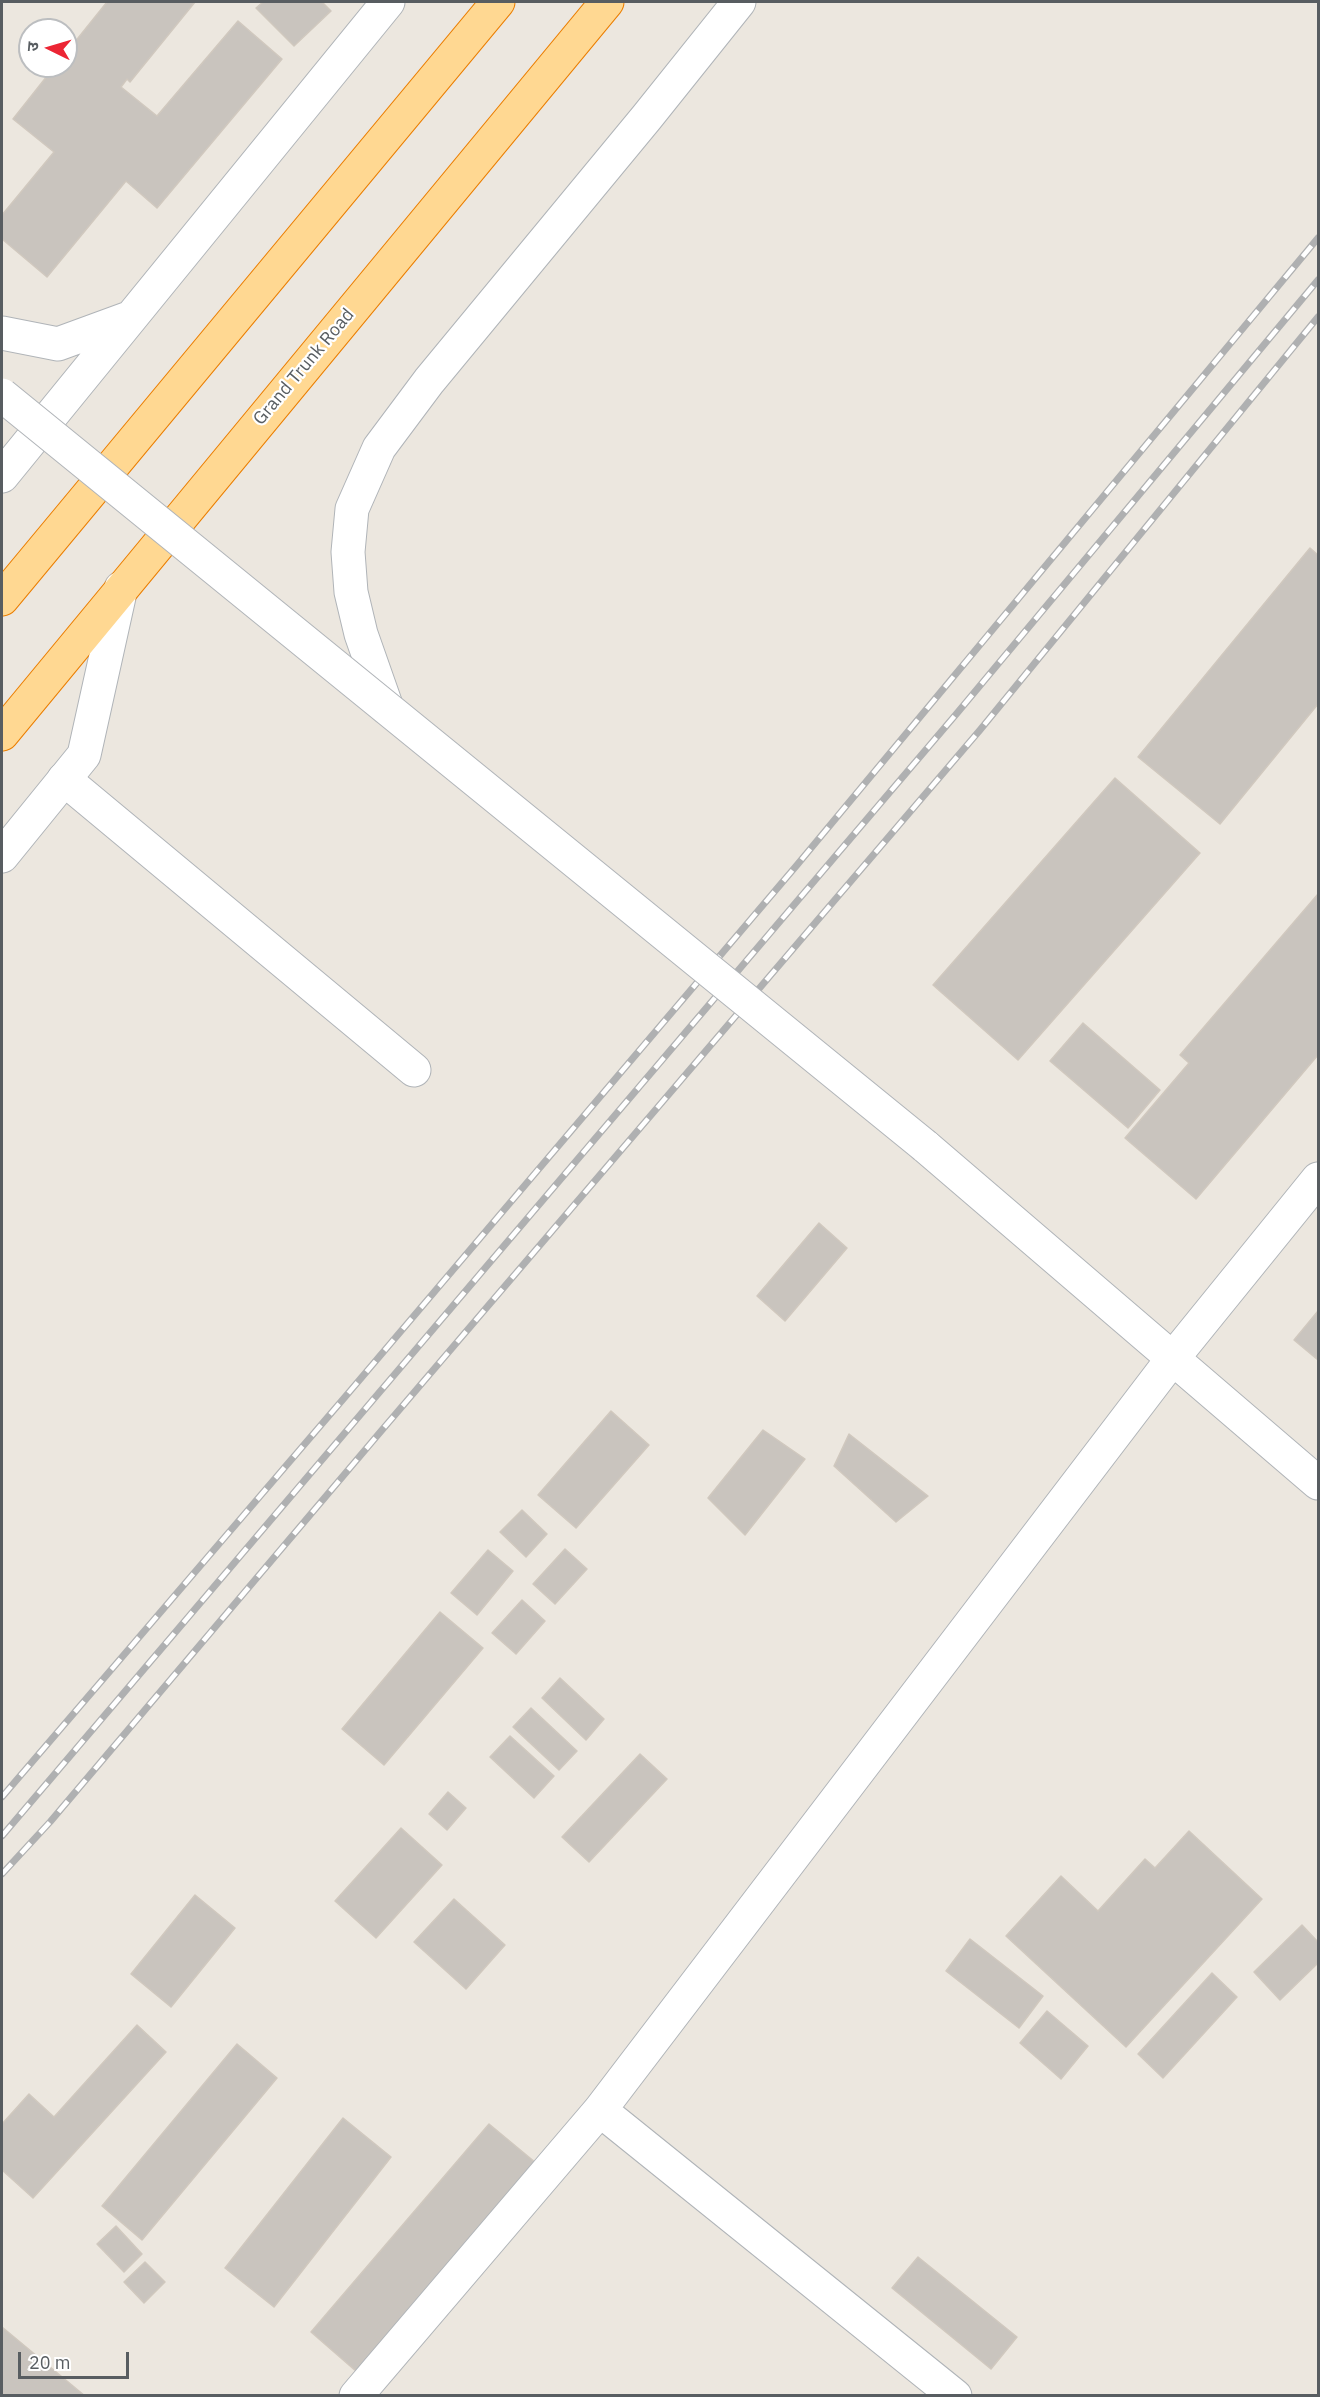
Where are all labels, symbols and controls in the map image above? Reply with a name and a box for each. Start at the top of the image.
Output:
north arrow [18,18,78,78]
text: उ [22,41,42,52]
street label: Grand Trunk Road [249,304,359,430]
scale bar [21,2340,132,2378]
text: 20 m [29,2351,71,2374]

